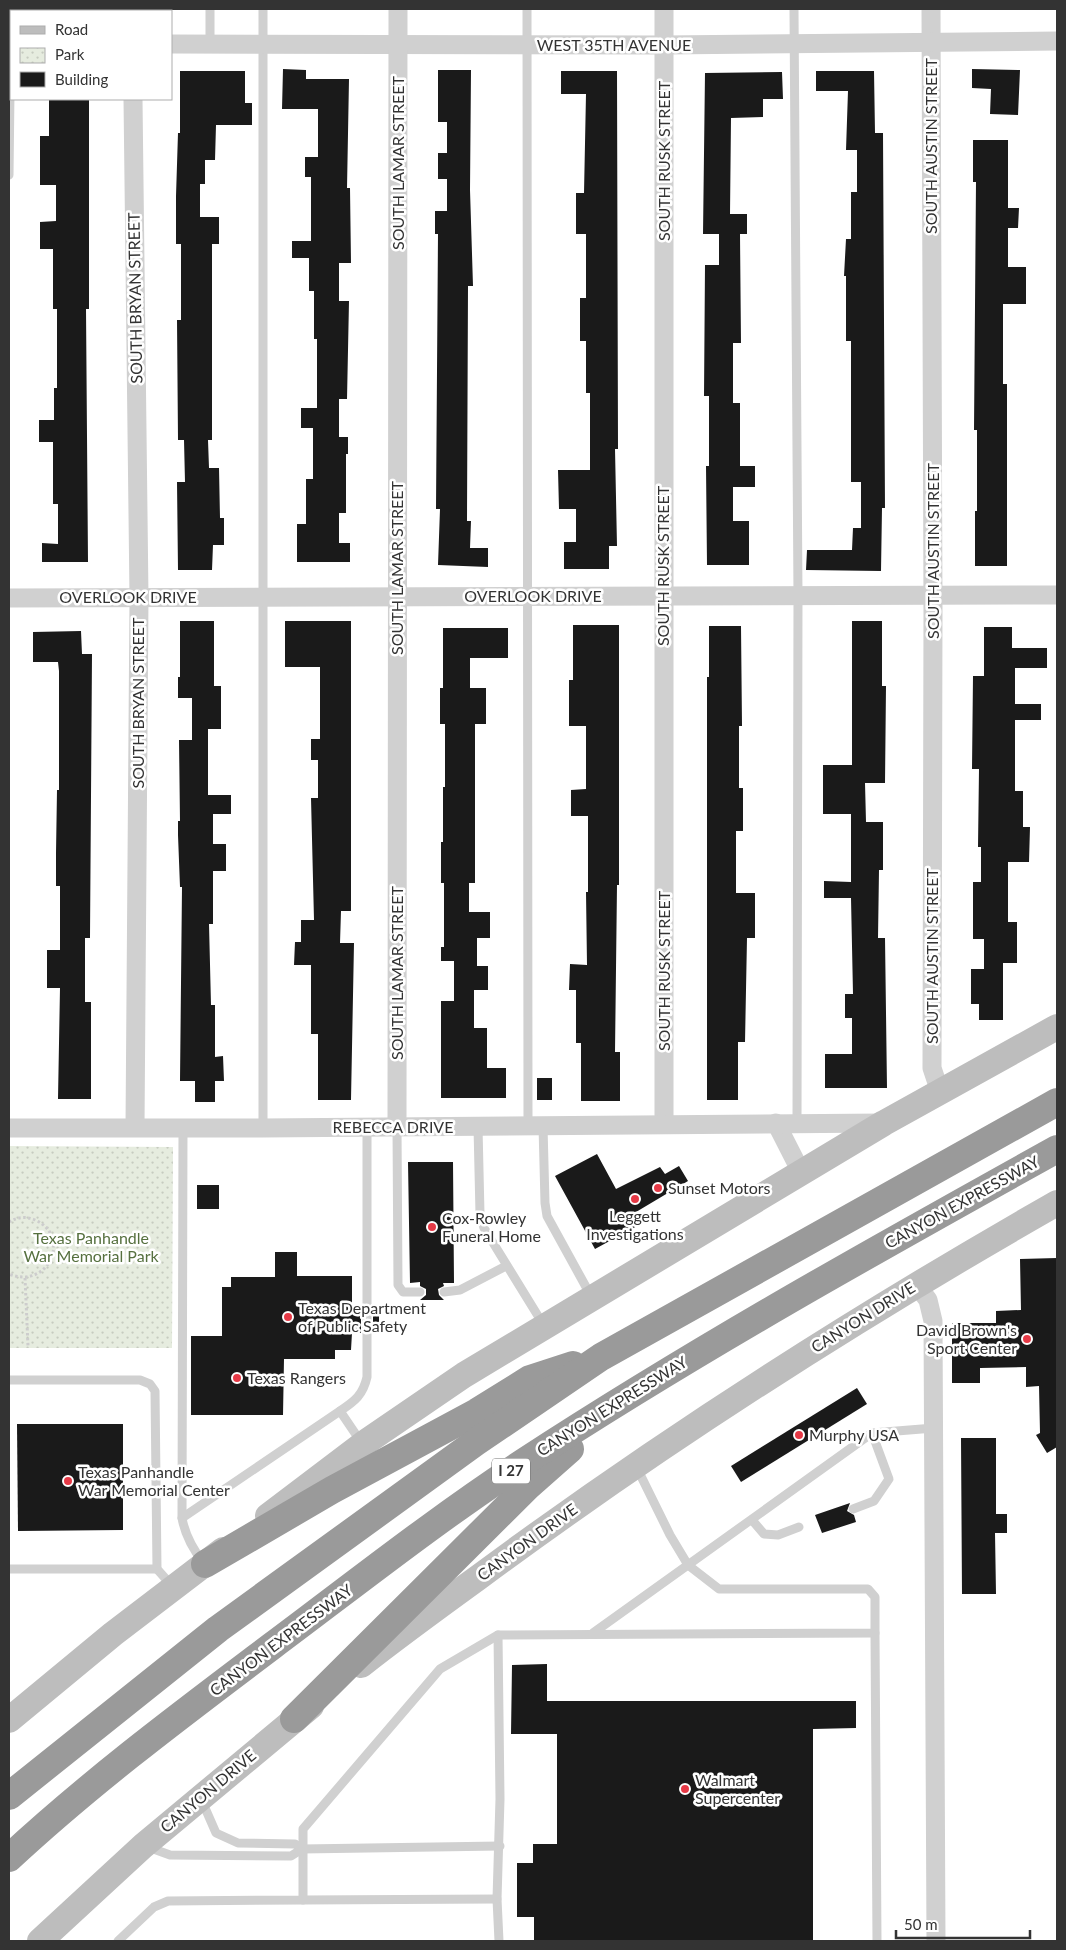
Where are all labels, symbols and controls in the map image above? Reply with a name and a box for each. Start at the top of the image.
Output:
legend [10,10,172,100]
text: Road [55,20,88,38]
street label: WEST 35TH AVENUE [537,35,691,54]
text: Park [55,45,85,63]
street label: SOUTH AUSTIN STREET [921,58,940,234]
text: Building [55,70,108,88]
street label: SOUTH LAMAR STREET [388,75,407,250]
street label: SOUTH RUSK STREET [654,80,673,241]
street label: SOUTH BRYAN STREET [123,212,145,384]
street label: SOUTH AUSTIN STREET [923,463,942,639]
street label: SOUTH LAMAR STREET [387,480,406,655]
street label: SOUTH RUSK STREET [653,485,672,646]
street label: OVERLOOK DRIVE [464,586,602,605]
street label: OVERLOOK DRIVE [59,587,197,606]
street label: SOUTH BRYAN STREET [128,617,147,789]
street label: SOUTH AUSTIN STREET [922,868,941,1044]
street label: SOUTH LAMAR STREET [387,885,406,1060]
street label: SOUTH RUSK STREET [654,890,673,1051]
street label: REBECCA DRIVE [333,1117,453,1136]
street label: CANYON EXPRESSWAY [881,1151,1042,1252]
place label: Sunset Motors [668,1178,771,1197]
marker: Sunset Motors [652,1182,664,1194]
marker: Leggett Investigations [629,1193,641,1205]
place label: Leggett Investigations [586,1206,684,1243]
place label: Cox-Rowley Funeral Home [442,1208,541,1245]
marker: Cox-Rowley Funeral Home [426,1221,438,1233]
park label: Texas Panhandle War Memorial Park [23,1228,159,1265]
street label: CANYON DRIVE [807,1277,918,1356]
place label: Texas Department of Public Safety [298,1298,426,1335]
marker: Texas Department of Public Safety [282,1311,294,1323]
place label: David Brown's Sport Center [916,1320,1017,1357]
marker: David Brown's Sport Center [1021,1333,1033,1345]
street label: CANYON EXPRESSWAY [533,1352,690,1460]
place label: Texas Rangers [247,1368,346,1387]
marker: Texas Rangers [231,1372,243,1384]
place label: Murphy USA [809,1425,899,1444]
marker: Murphy USA [793,1429,805,1441]
road number: I 27 [492,1458,530,1484]
place label: Texas Panhandle War Memorial Center [78,1462,230,1499]
marker: Texas Panhandle War Memorial Center [62,1475,74,1487]
street label: CANYON DRIVE [473,1499,580,1584]
street label: CANYON EXPRESSWAY [206,1580,356,1699]
street label: CANYON DRIVE [156,1745,259,1836]
place label: Walmart Supercenter [695,1770,780,1807]
marker: Walmart Supercenter [679,1783,691,1795]
scale bar [896,1908,1030,1940]
text: 50 m [904,1915,938,1933]

